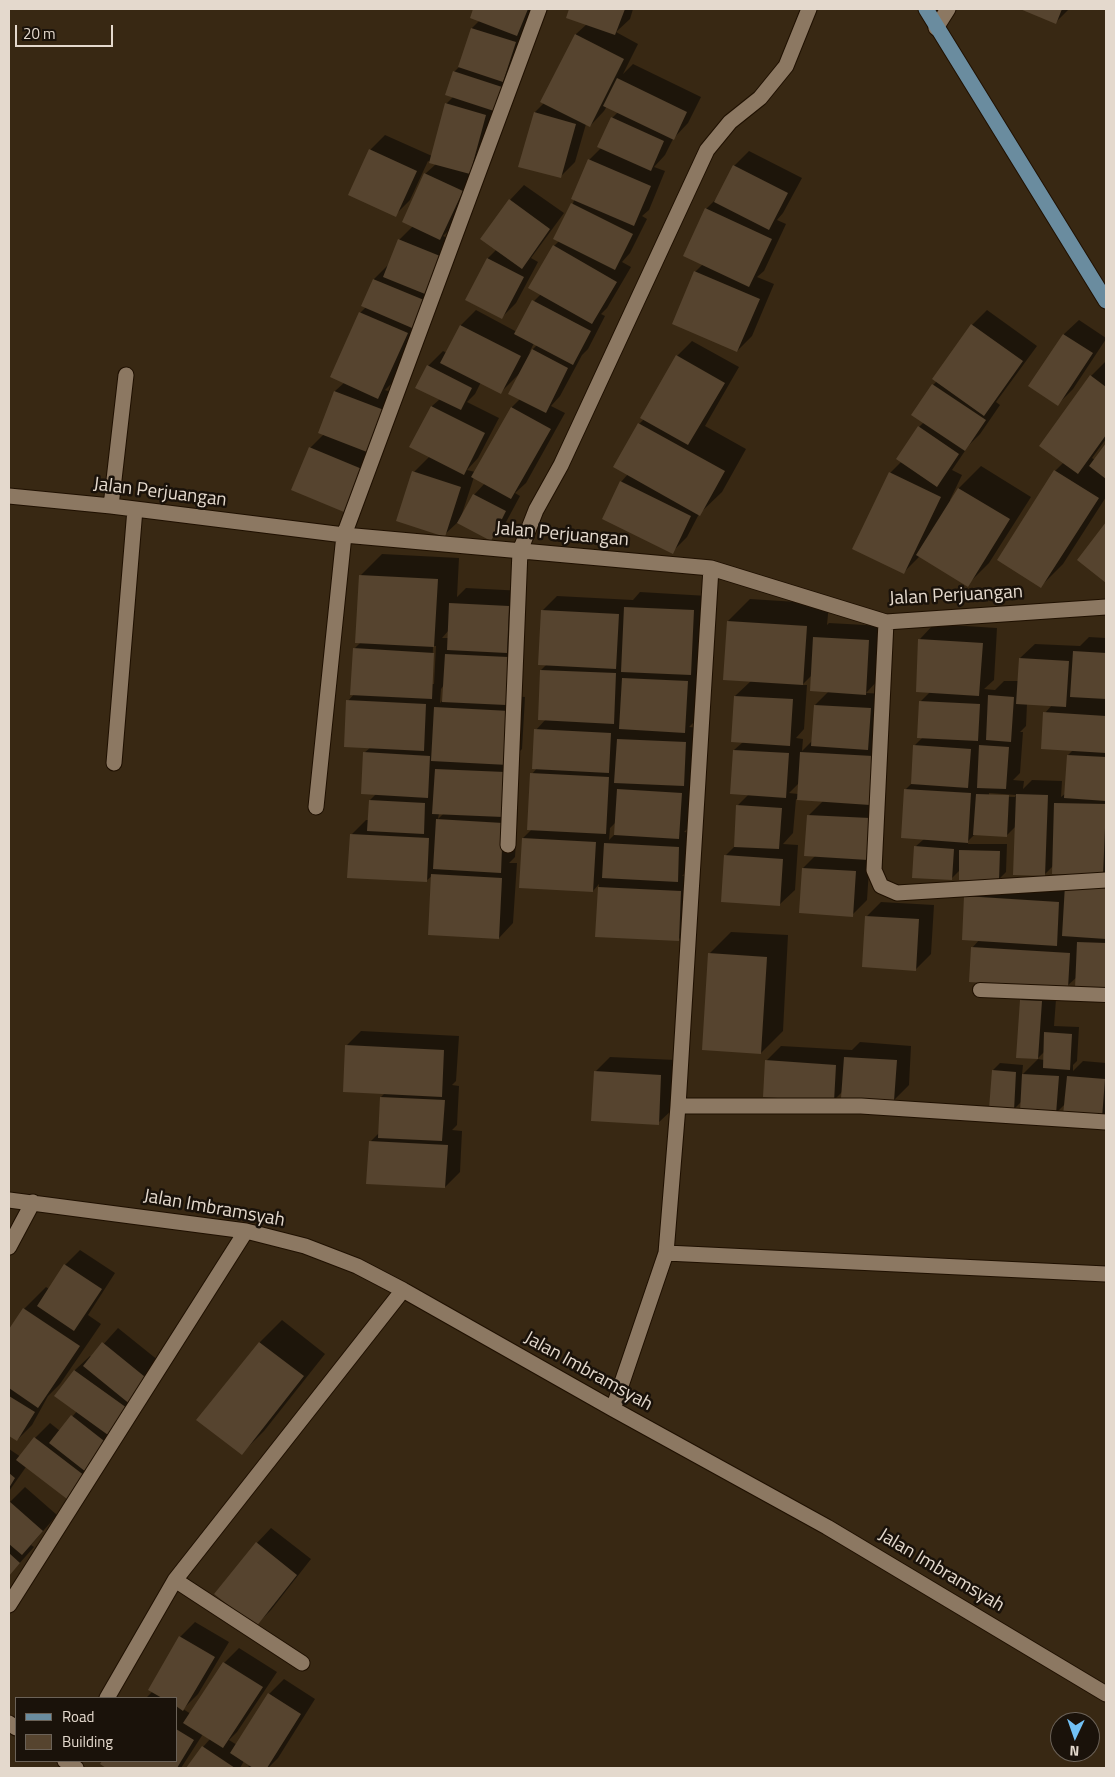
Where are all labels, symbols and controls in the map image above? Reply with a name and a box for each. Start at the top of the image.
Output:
scale bar [18,15,115,47]
text: 20 m [23,22,56,45]
street label: Jalan Perjuangan [92,474,228,512]
street label: Jalan Perjuangan [494,518,630,552]
street label: Jalan Perjuangan [888,581,1024,611]
street label: Jalan Imbramsyah [141,1185,287,1233]
street label: Jalan Imbramsyah [520,1327,656,1417]
street label: Jalan Imbramsyah [874,1524,1008,1618]
legend [15,1697,178,1762]
text: Road [62,1705,94,1728]
north arrow [1050,1712,1100,1762]
text: Building [62,1730,113,1753]
text: N [1069,1741,1080,1762]

